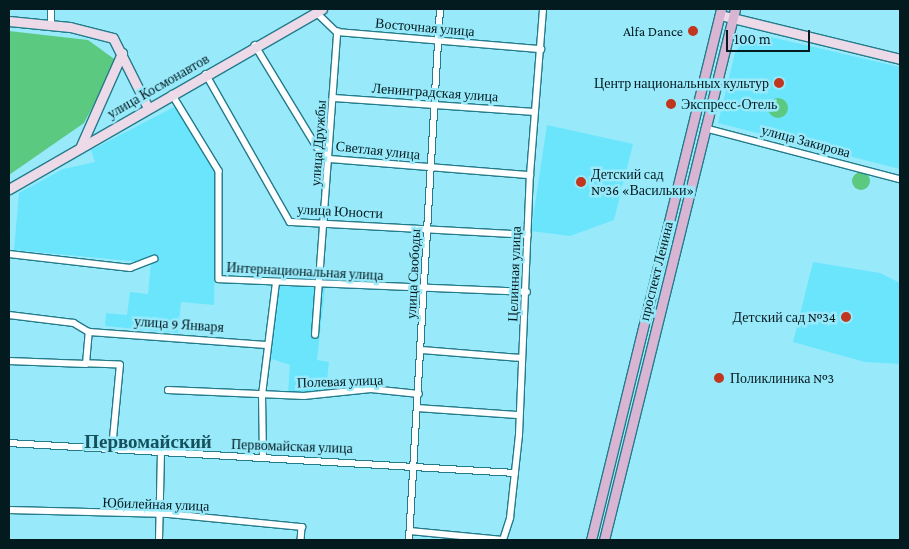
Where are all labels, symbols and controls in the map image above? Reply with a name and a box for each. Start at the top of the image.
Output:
street label: Восточная улица [375,14,475,40]
scale bar [729,20,813,52]
place label: Alfa Dance [623,23,683,39]
marker: Alfa Dance [687,25,699,37]
text: 100 m [734,31,771,47]
street label: улица Космонавтов [104,50,212,122]
place label: Центр национальных культур [594,75,769,91]
marker: Центр национальных культур [773,77,785,89]
street label: Ленинградская улица [371,79,499,105]
place label: Экспресс-Отель [681,96,777,112]
marker: Экспресс-Отель [665,98,677,110]
street label: улица Дружбы [307,99,329,187]
street label: улица Закирова [760,121,852,161]
street label: Светлая улица [335,137,421,163]
place label: Детский сад №36 «Васильки» [591,166,694,198]
marker: Детский сад №36 «Васильки» [575,176,587,188]
street label: улица Юности [296,200,384,222]
street label: проспект Ленина [636,220,676,322]
street label: Целинная улица [504,226,524,322]
street label: улица Свободы [402,228,424,320]
street label: Интернациональная улица [226,258,384,284]
place label: Детский сад №34 [733,309,836,325]
marker: Детский сад №34 [840,311,852,323]
street label: улица 9 Января [134,312,224,336]
place label: Поликлиника №3 [730,370,834,386]
street label: Полевая улица [297,371,383,391]
marker: Поликлиника №3 [712,371,726,385]
district label: Первомайский [84,431,212,453]
street label: Первомайская улица [231,435,353,457]
street label: Юбилейная улица [102,494,210,514]

